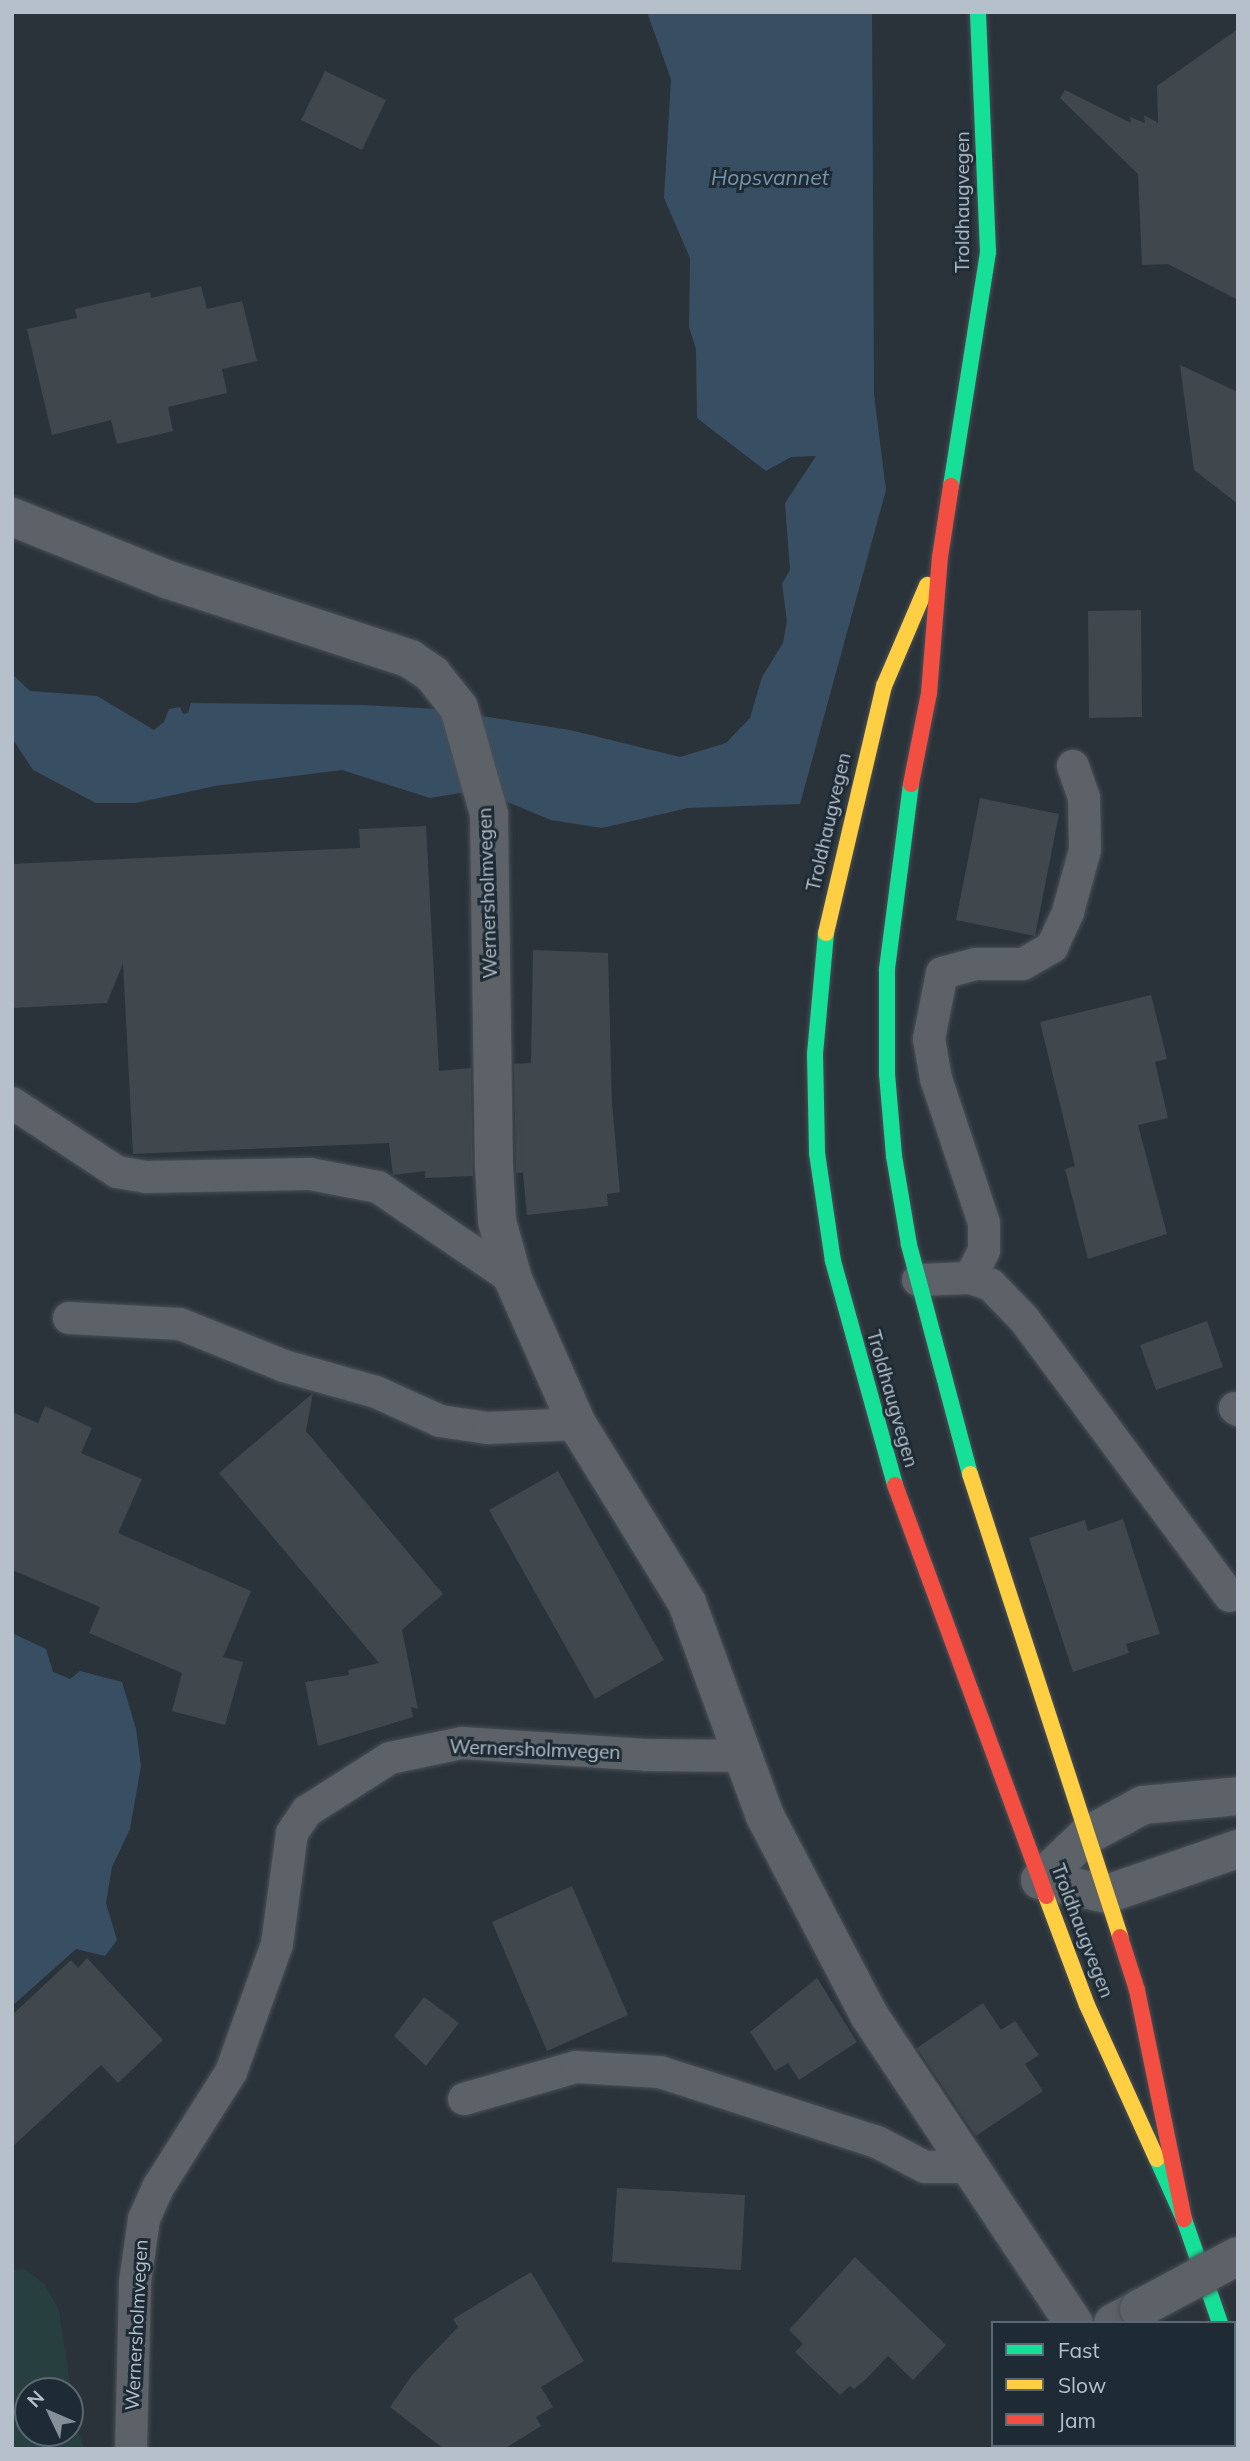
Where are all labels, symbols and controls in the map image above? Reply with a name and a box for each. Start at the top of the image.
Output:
street label: Troldhaugvegen [952,131,974,273]
water label: Hopsvannet [711,164,829,190]
street label: Troldhaugvegen [802,750,856,894]
street label: Wernersholmvegen [474,807,502,979]
street label: Troldhaugvegen [862,1328,922,1470]
street label: Wernersholmvegen [449,1736,621,1764]
street label: Troldhaugvegen [1046,1861,1118,2001]
street label: Wernersholmvegen [121,2239,153,2411]
legend [991,2321,1236,2447]
text: Fast [1058,2337,1100,2363]
text: Slow [1058,2372,1106,2398]
north arrow [14,2377,84,2447]
text: N [22,2385,49,2412]
text: Jam [1058,2407,1096,2433]

